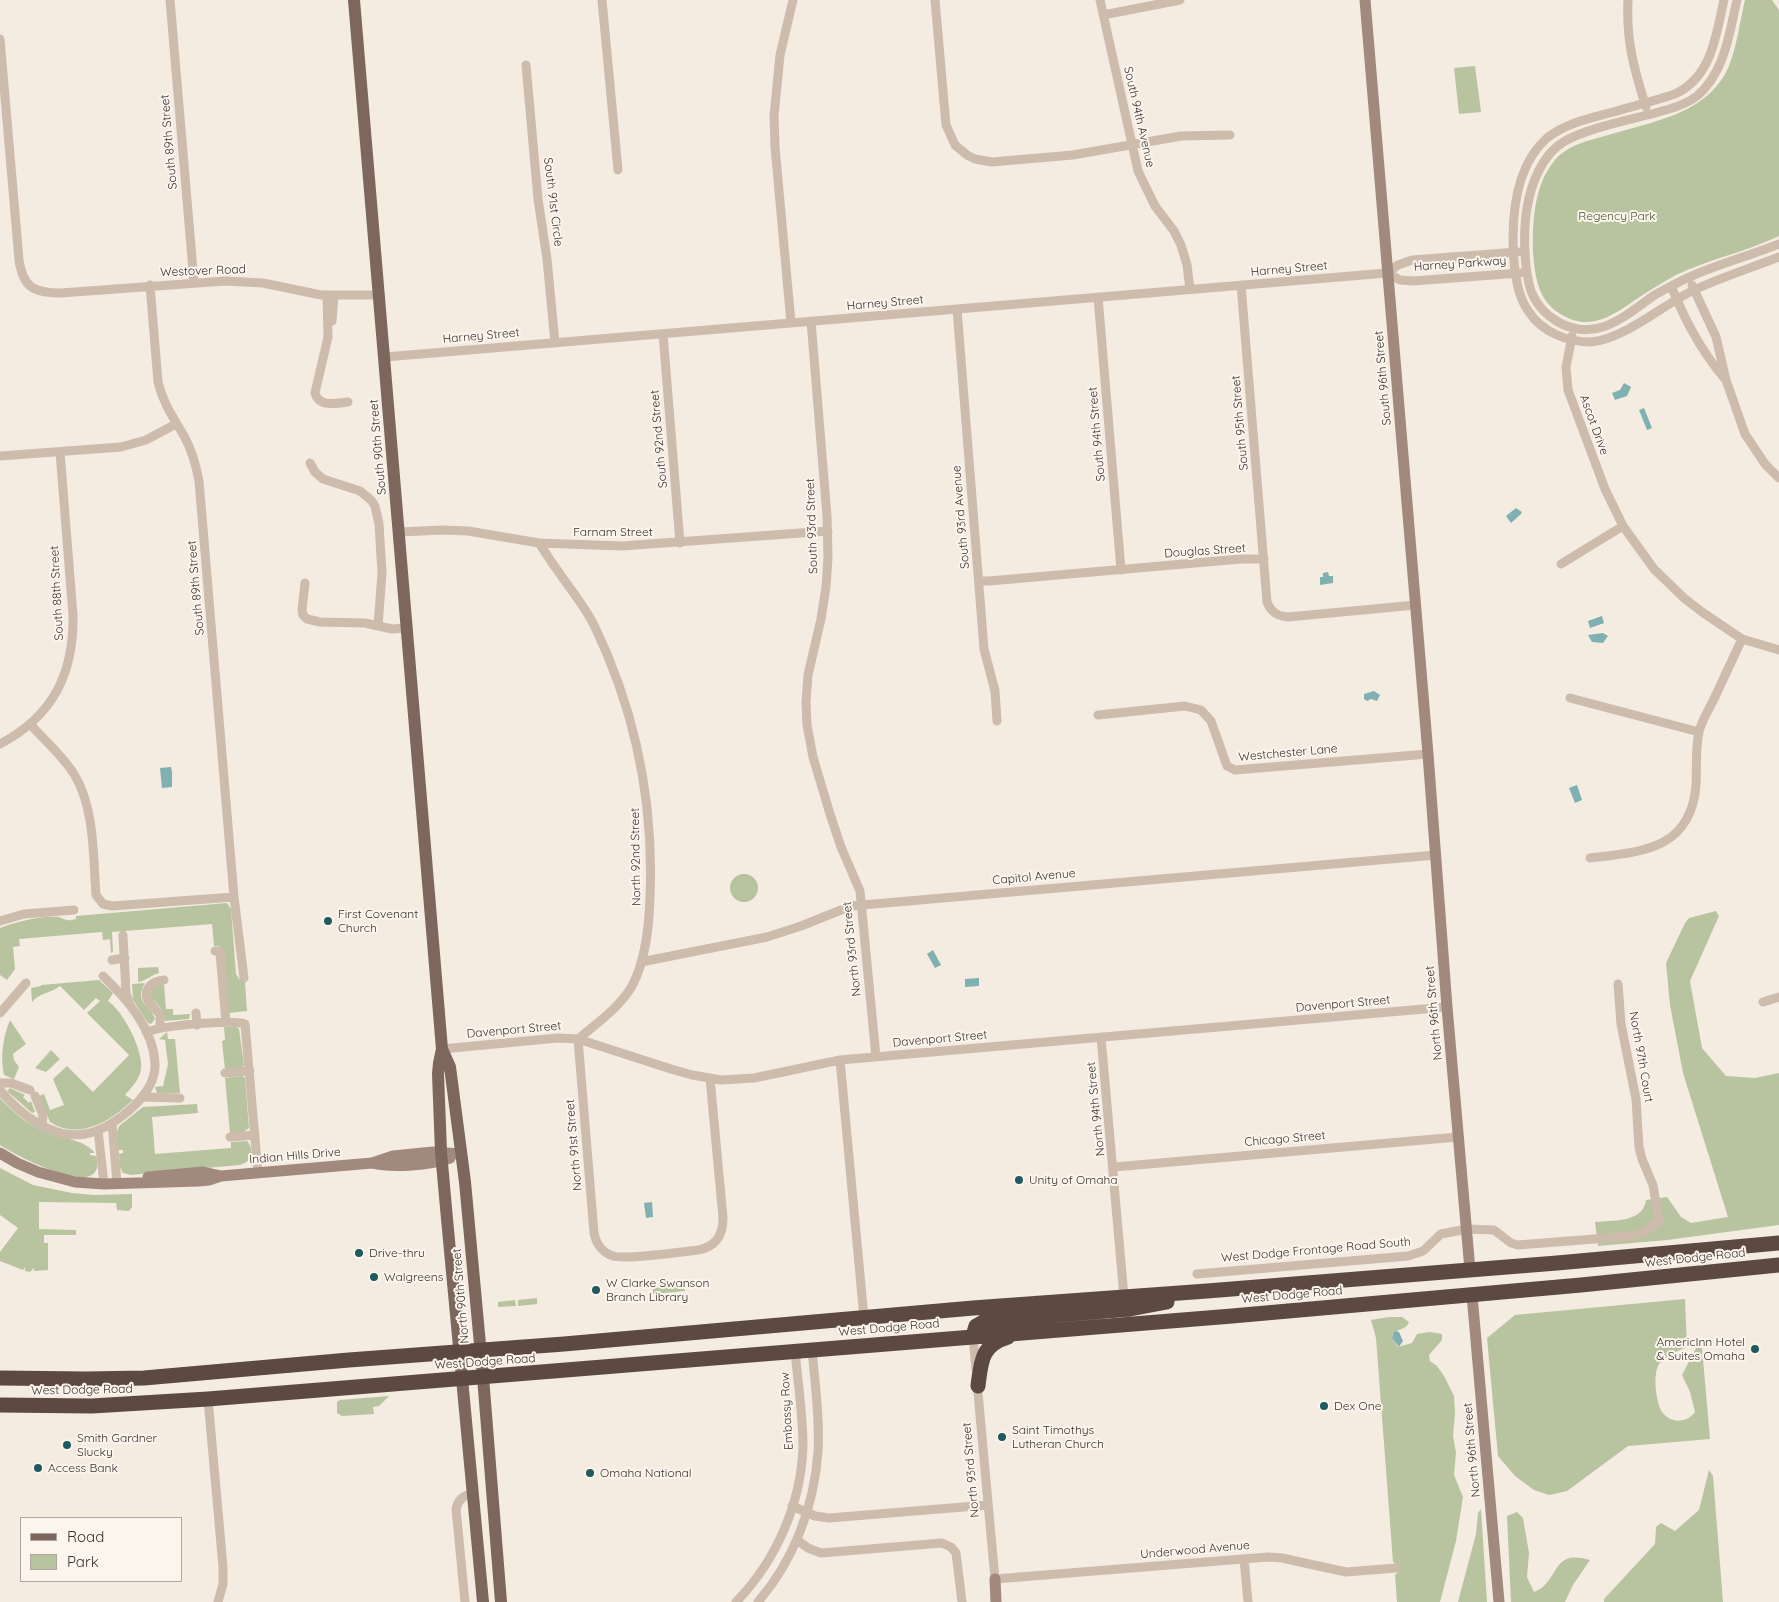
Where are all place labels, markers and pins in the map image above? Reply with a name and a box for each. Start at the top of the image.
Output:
place label: First Covenant Church [338,907,418,935]
marker: First Covenant Church [322,915,334,927]
place label: Unity of Omaha [1029,1173,1118,1187]
marker: Unity of Omaha [1013,1174,1025,1186]
place label: Drive-thru [369,1246,425,1260]
marker: Drive-thru [353,1247,365,1259]
place label: Walgreens [384,1270,443,1284]
marker: Walgreens [368,1271,380,1283]
place label: W Clarke Swanson Branch Library [606,1276,709,1304]
marker: W Clarke Swanson Branch Library [590,1284,602,1296]
place label: AmericInn Hotel & Suites Omaha [1656,1335,1745,1363]
marker: AmericInn Hotel & Suites Omaha [1749,1343,1761,1355]
place label: Dex One [1334,1399,1381,1413]
marker: Dex One [1318,1400,1330,1412]
place label: Saint Timothys Lutheran Church [1012,1423,1104,1451]
place label: Smith Gardner Slucky [77,1431,157,1459]
marker: Saint Timothys Lutheran Church [996,1431,1008,1443]
marker: Smith Gardner Slucky [61,1439,73,1451]
place label: Access Bank [48,1461,118,1475]
marker: Access Bank [32,1462,44,1474]
place label: Omaha National [600,1466,692,1480]
marker: Omaha National [584,1467,596,1479]

